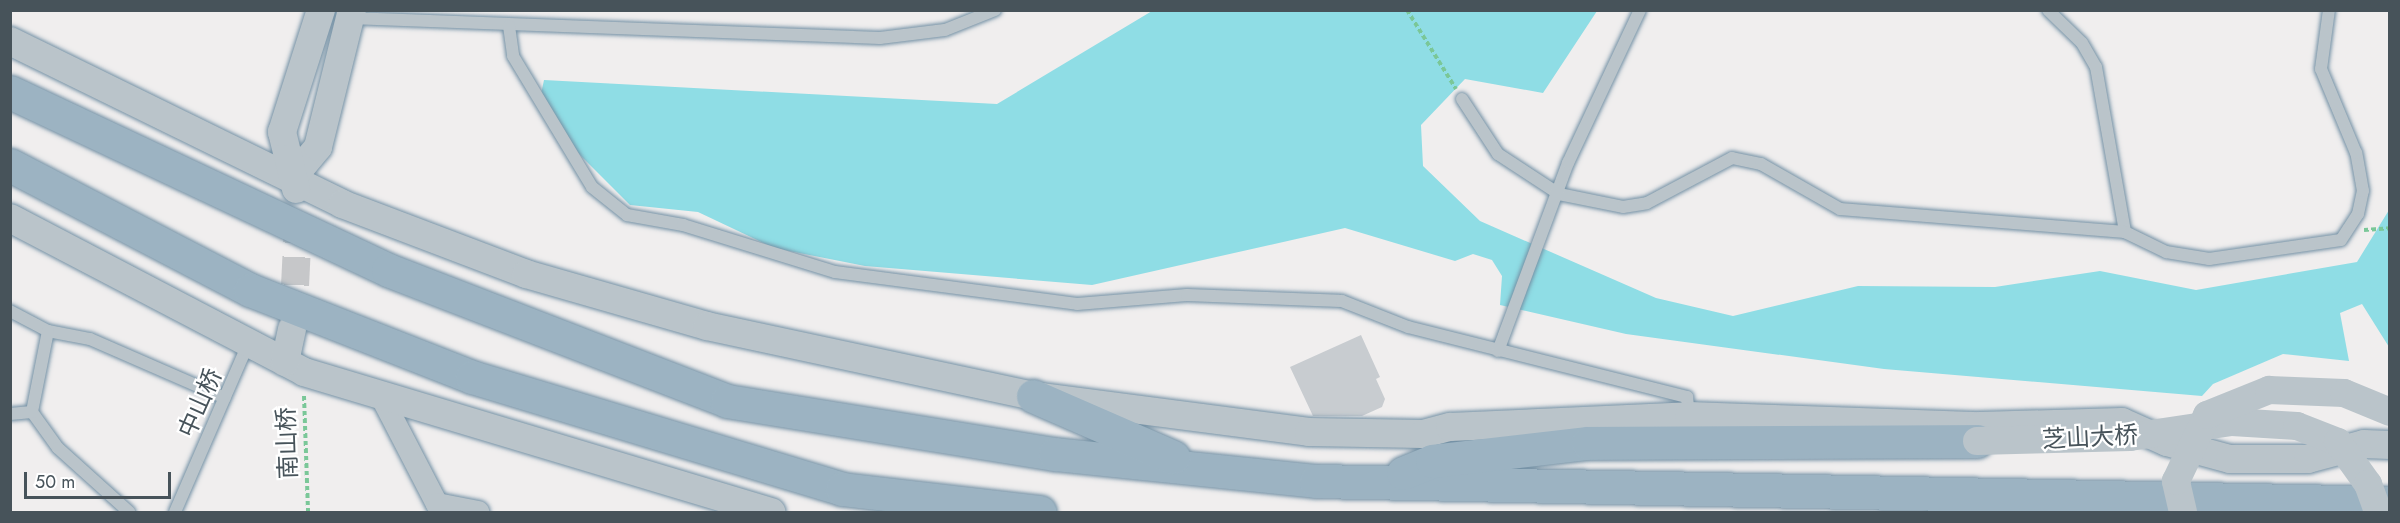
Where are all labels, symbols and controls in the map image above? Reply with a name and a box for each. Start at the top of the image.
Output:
street label: 中山桥 [172,364,228,442]
street label: 南山桥 [271,407,303,479]
street label: 芝山大桥 [2041,420,2139,454]
scale bar [27,460,174,498]
text: 50 m [35,469,75,495]

